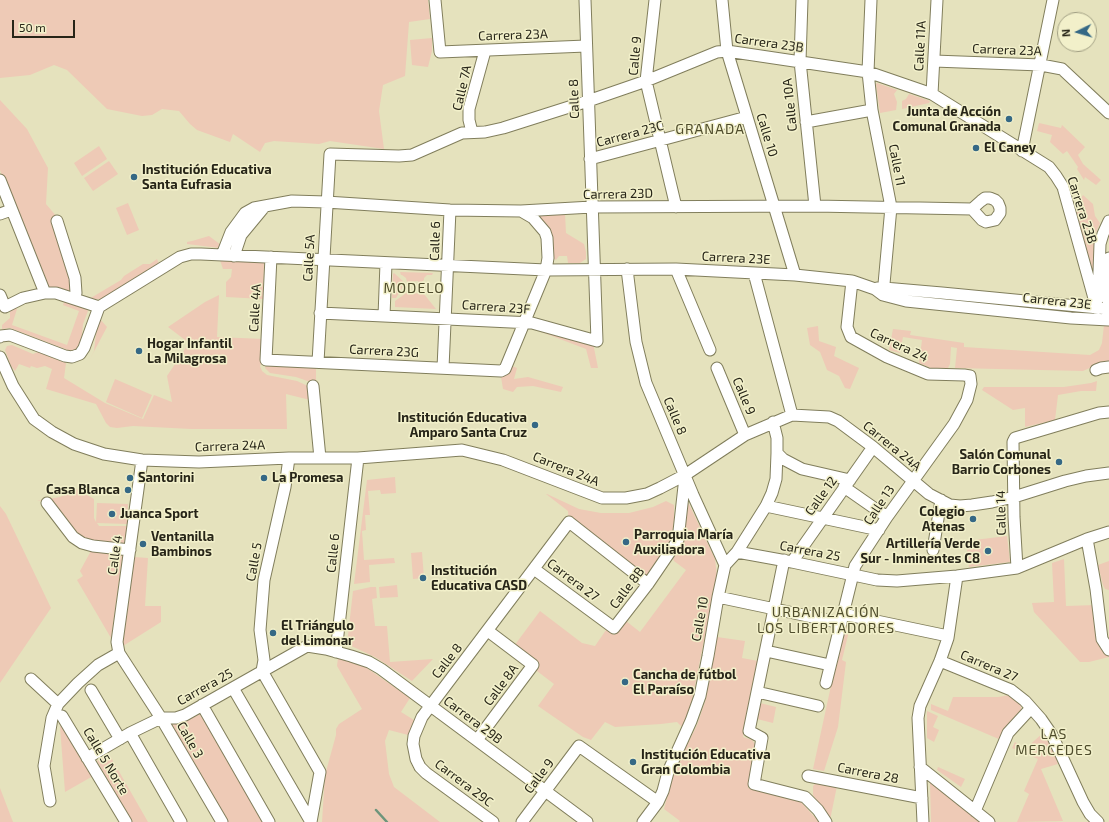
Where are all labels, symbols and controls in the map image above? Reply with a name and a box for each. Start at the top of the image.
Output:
scale bar [14,12,77,38]
north arrow [1057,12,1097,52]
text: 50 m [19,20,46,34]
street label: Calle 11A [911,20,929,72]
street label: Carrera 23A [478,26,548,44]
text: N [1059,28,1072,38]
street label: Carrera 23B [733,30,805,56]
street label: Calle 9 [626,36,644,76]
street label: Carrera 23A [972,41,1042,59]
street label: Calle 7A [449,64,475,112]
street label: Calle 10A [779,78,801,132]
street label: Calle 8 [566,79,582,119]
place label: Junta de Acción Comunal Granada [892,104,1001,135]
street label: Calle 10 [753,111,781,159]
marker: Junta de Acción Comunal Granada [1004,114,1014,124]
street label: Carrera 23C [595,118,665,150]
district label: GRANADA [675,121,745,137]
place label: El Caney [984,140,1036,156]
street label: Calle 11 [885,143,909,187]
marker: El Caney [971,143,981,153]
place label: Institución Educativa Santa Eufrasia [142,162,272,193]
marker: Institución Educativa Santa Eufrasia [129,172,139,182]
street label: Carrera 23B [1064,174,1100,246]
street label: Carrera 23D [583,186,653,202]
street label: Calle 6 [427,221,443,261]
street label: Calle 5A [300,234,318,282]
street label: Carrera 23E [701,248,771,268]
district label: MODELO [383,280,445,296]
street label: Calle 4A [246,284,264,332]
street label: Carrera 23E [1022,290,1092,312]
street label: Carrera 23F [461,297,531,317]
street label: Carrera 24 [867,325,931,365]
place label: Hogar Infantil La Milagrosa [147,336,232,367]
street label: Carrera 23G [349,341,419,361]
marker: Hogar Infantil La Milagrosa [134,346,144,356]
street label: Calle 9 [729,375,759,417]
street label: Calle 8 [660,395,690,437]
place label: Institución Educativa Amparo Santa Cruz [397,410,527,441]
street label: Carrera 24A [860,418,924,474]
marker: Institución Educativa Amparo Santa Cruz [530,420,540,430]
street label: Carrera 24A [195,437,265,455]
place label: Salón Comunal Barrio Corbones [952,447,1051,478]
street label: Carrera 24A [530,449,602,489]
marker: Salón Comunal Barrio Corbones [1054,457,1064,467]
place label: Santorini [138,470,194,486]
place label: La Promesa [272,470,343,486]
marker: Santorini [125,473,135,483]
marker: La Promesa [259,473,269,483]
street label: Calle 12 [802,473,840,519]
place label: Casa Blanca [46,482,120,498]
street label: Calle 13 [860,482,898,528]
marker: Casa Blanca [123,485,133,495]
street label: Calle 14 [993,490,1009,536]
place label: Colegio Atenas [919,504,965,535]
place label: Juanca Sport [120,506,199,522]
marker: Juanca Sport [107,509,117,519]
marker: Colegio Atenas [968,514,978,524]
place label: Parroquia María Auxiliadora [634,527,733,558]
place label: Ventanilla Bambinos [151,529,214,560]
street label: Calle 6 [323,533,343,573]
street label: Calle 4 [104,534,126,576]
place label: Artillería Verde Sur - Inminentes C8 [860,536,980,567]
marker: Parroquia María Auxiliadora [621,537,631,547]
street label: Carrera 25 [778,537,842,565]
marker: Ventanilla Bambinos [138,539,148,549]
street label: Calle 5 [243,541,265,583]
marker: Artillería Verde Sur - Inminentes C8 [983,546,993,556]
street label: Carrera 27 [544,555,602,605]
place label: Institución Educativa CASD [431,563,527,594]
street label: Calle 8B [606,564,648,612]
marker: Institución Educativa CASD [418,573,428,583]
street label: Calle 10 [688,595,712,643]
district label: URBANIZACIÓN LOS LIBERTADORES [757,604,895,636]
place label: El Triángulo del Limonar [281,618,354,649]
marker: El Triángulo del Limonar [268,628,278,638]
street label: Calle 8 [429,640,465,682]
street label: Carrera 27 [958,647,1020,685]
street label: Calle 8A [480,661,522,709]
street label: Carrera 25 [174,665,236,709]
place label: Cancha de fútbol El Paraíso [633,667,736,698]
marker: Cancha de fútbol El Paraíso [620,677,630,687]
street label: Carrera 29B [440,693,506,747]
street label: Calle 3 [173,719,207,761]
street label: Calle 5 Norte [80,725,132,797]
district label: LAS MERCEDES [1015,726,1093,758]
place label: Institución Educativa Gran Colombia [641,747,771,778]
street label: Calle 9 [521,755,557,797]
street label: Carrera 29C [432,756,496,810]
marker: Institución Educativa Gran Colombia [628,757,638,767]
street label: Carrera 28 [836,759,900,787]

